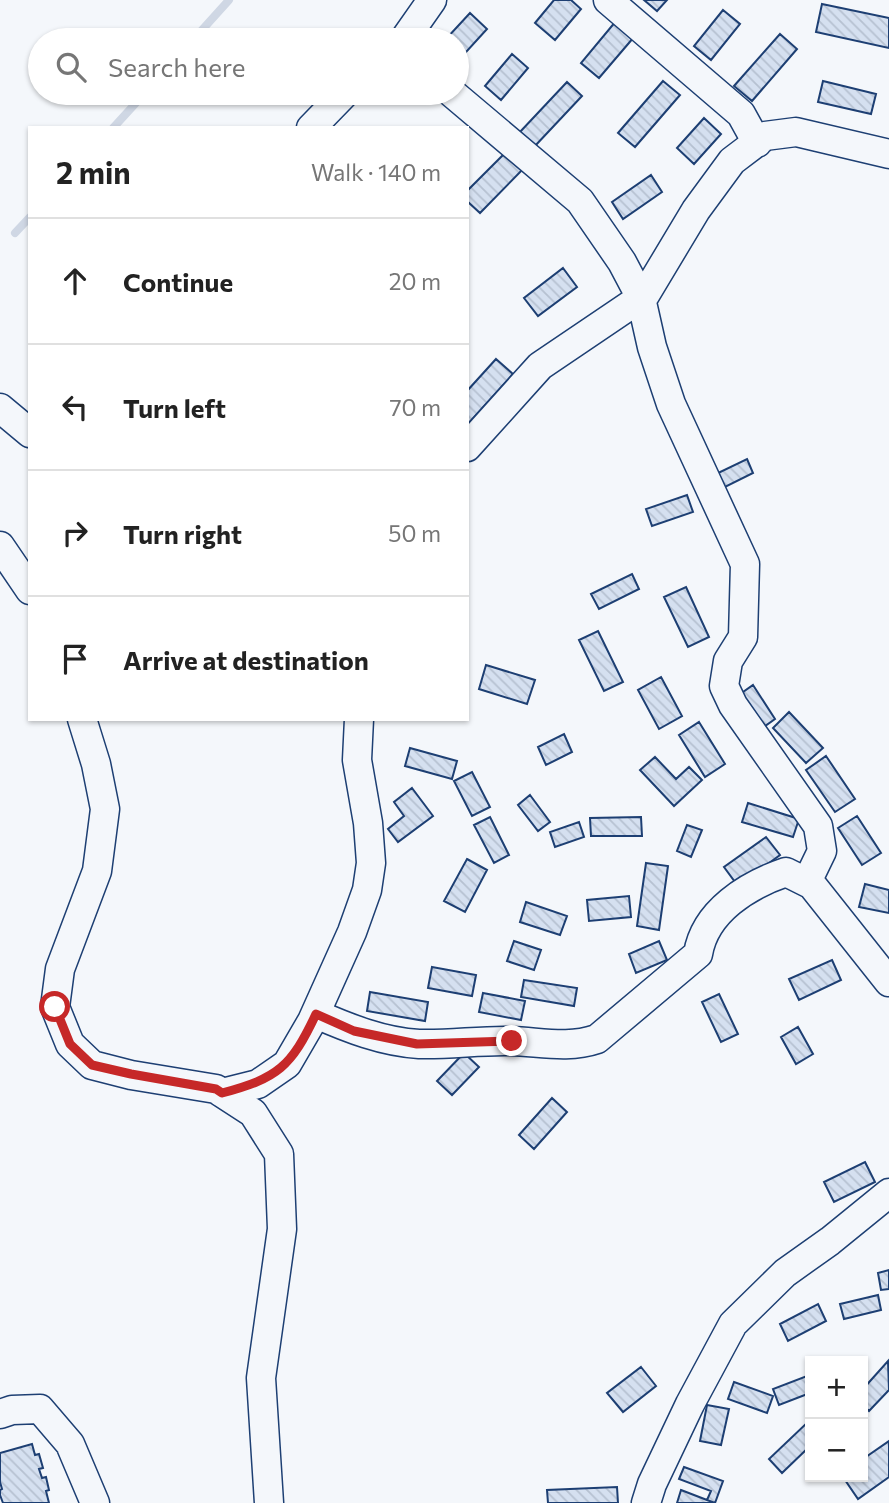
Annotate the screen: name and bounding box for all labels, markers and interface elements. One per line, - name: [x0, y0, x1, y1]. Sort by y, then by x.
- search box: [28, 28, 469, 105]
- icon: search: [52, 48, 90, 86]
- text: Search here: [108, 51, 246, 82]
- text: 2 min: [56, 153, 131, 190]
- text: Walk · 140 m: [311, 158, 441, 186]
- icon: ahead: [56, 262, 94, 300]
- text: Continue: [123, 266, 233, 297]
- text: 20 m: [389, 267, 441, 295]
- icon: left: [56, 388, 94, 426]
- text: Turn left: [123, 392, 226, 423]
- text: 70 m: [389, 393, 441, 421]
- icon: right: [56, 514, 94, 552]
- text: Turn right: [123, 518, 242, 549]
- text: 50 m: [388, 519, 441, 547]
- icon: arrive: [56, 640, 94, 678]
- text: Arrive at destination: [123, 644, 369, 675]
- route start: [39, 991, 70, 1022]
- route end: [496, 1025, 527, 1056]
- map controls: [805, 1356, 868, 1482]
- button: +: [805, 1356, 868, 1419]
- button: −: [805, 1419, 868, 1482]

